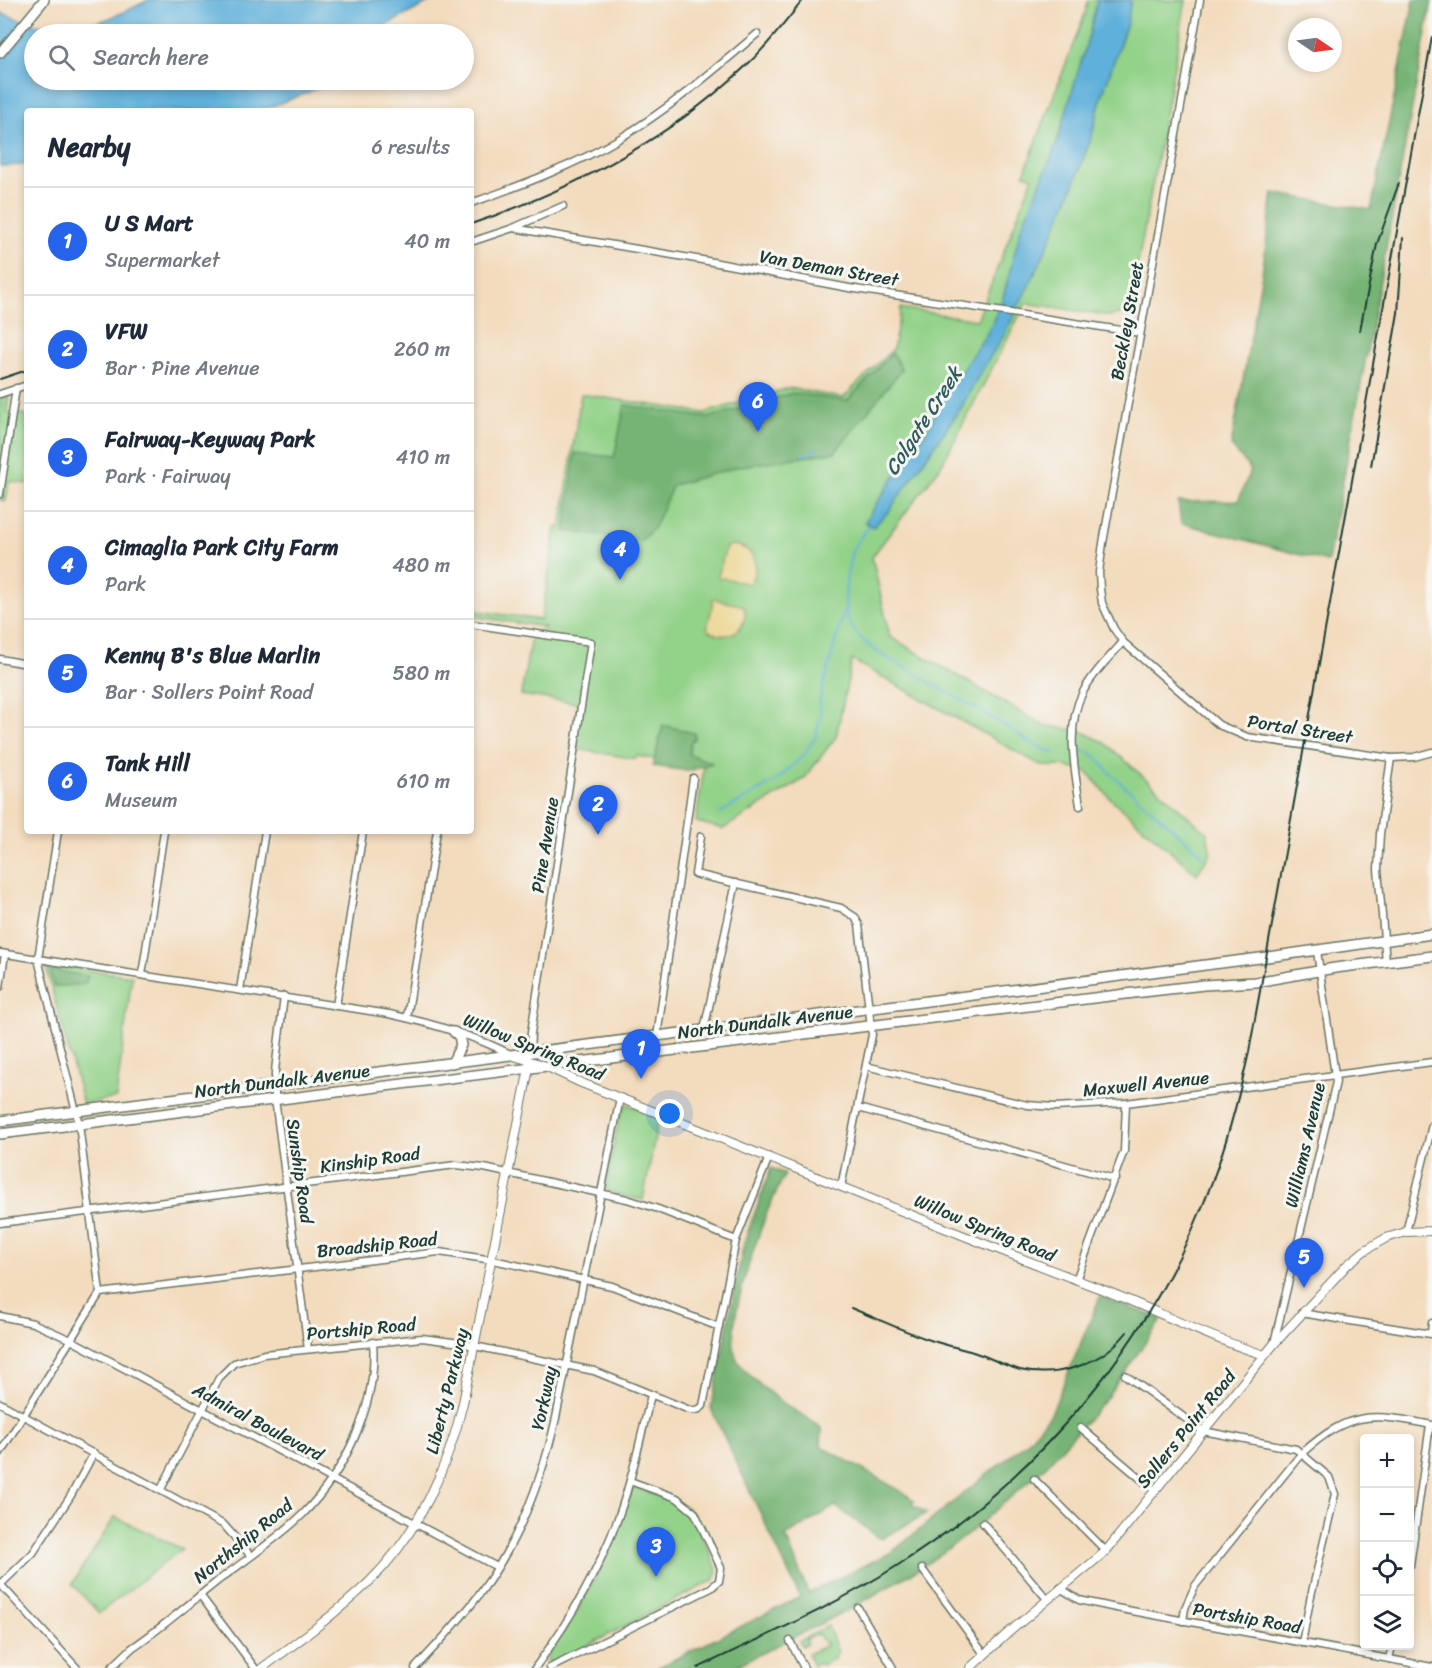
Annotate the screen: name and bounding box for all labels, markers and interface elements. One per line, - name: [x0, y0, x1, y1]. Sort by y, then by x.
- north arrow: [1288, 18, 1342, 72]
- search box: [24, 24, 474, 90]
- text: Search here: [93, 38, 209, 77]
- icon: search: [45, 41, 78, 74]
- text: Nearby: [48, 124, 130, 170]
- text: 6 results: [371, 130, 450, 165]
- text: U S Mart: [105, 204, 193, 243]
- text: 1: [63, 224, 72, 259]
- text: 40 m: [404, 224, 450, 259]
- street label: Van Deman Street: [757, 240, 902, 296]
- text: Supermarket: [105, 243, 220, 278]
- street label: Beckley Street: [1101, 259, 1153, 383]
- text: VFW: [105, 312, 148, 351]
- text: 2: [62, 332, 73, 367]
- text: 260 m: [394, 332, 450, 367]
- text: Bar · Pine Avenue: [105, 351, 259, 386]
- water label: Colgate Creek: [875, 358, 973, 482]
- pin: 6: [738, 382, 777, 432]
- text: Fairway-Keyway Park: [105, 420, 315, 459]
- text: 3: [62, 440, 73, 475]
- text: 410 m: [396, 440, 450, 475]
- text: Park · Fairway: [105, 459, 231, 494]
- text: Cimaglia Park City Farm: [105, 528, 339, 567]
- pin: 4: [600, 530, 640, 580]
- text: 4: [61, 548, 74, 583]
- text: 480 m: [392, 548, 450, 583]
- text: Park: [105, 567, 146, 602]
- text: Kenny B's Blue Marlin: [105, 636, 320, 675]
- text: 5: [61, 656, 74, 691]
- text: 580 m: [393, 656, 450, 691]
- text: Bar · Sollers Point Road: [105, 675, 313, 710]
- street label: Portal Street: [1245, 705, 1356, 753]
- text: Tank Hill: [105, 744, 190, 783]
- text: 6: [62, 764, 73, 799]
- text: 610 m: [397, 764, 450, 799]
- text: Museum: [105, 783, 178, 818]
- pin: 2: [578, 786, 618, 835]
- street label: Pine Avenue: [522, 795, 568, 895]
- street label: North Dundalk Avenue: [675, 995, 855, 1049]
- street label: Willow Spring Road: [458, 1004, 611, 1091]
- pin: 1: [622, 1030, 660, 1079]
- street label: North Dundalk Avenue: [192, 1054, 372, 1108]
- street label: Maxwell Avenue: [1081, 1061, 1211, 1107]
- street label: Williams Avenue: [1275, 1079, 1335, 1211]
- your location: [655, 1099, 684, 1128]
- street label: Sunship Road: [277, 1116, 323, 1227]
- street label: Kinship Road: [318, 1137, 424, 1183]
- street label: Willow Spring Road: [909, 1185, 1062, 1272]
- street label: Broadship Road: [315, 1223, 440, 1267]
- pin: 5: [1284, 1238, 1324, 1288]
- street label: Portship Road: [305, 1308, 419, 1350]
- street label: Liberty Parkway: [416, 1324, 478, 1457]
- street label: Sollers Point Road: [1128, 1361, 1245, 1496]
- street label: Yorkway: [522, 1362, 567, 1433]
- street label: Admiral Boulevard: [186, 1373, 331, 1471]
- map controls: [1360, 1434, 1414, 1650]
- button: +: [1360, 1434, 1414, 1488]
- button: −: [1360, 1488, 1414, 1542]
- street label: Northship Road: [186, 1489, 301, 1592]
- pin: 3: [636, 1528, 676, 1577]
- button: locate: [1360, 1542, 1414, 1596]
- street label: Portship Road: [1190, 1593, 1305, 1644]
- button: layers: [1360, 1596, 1414, 1650]

